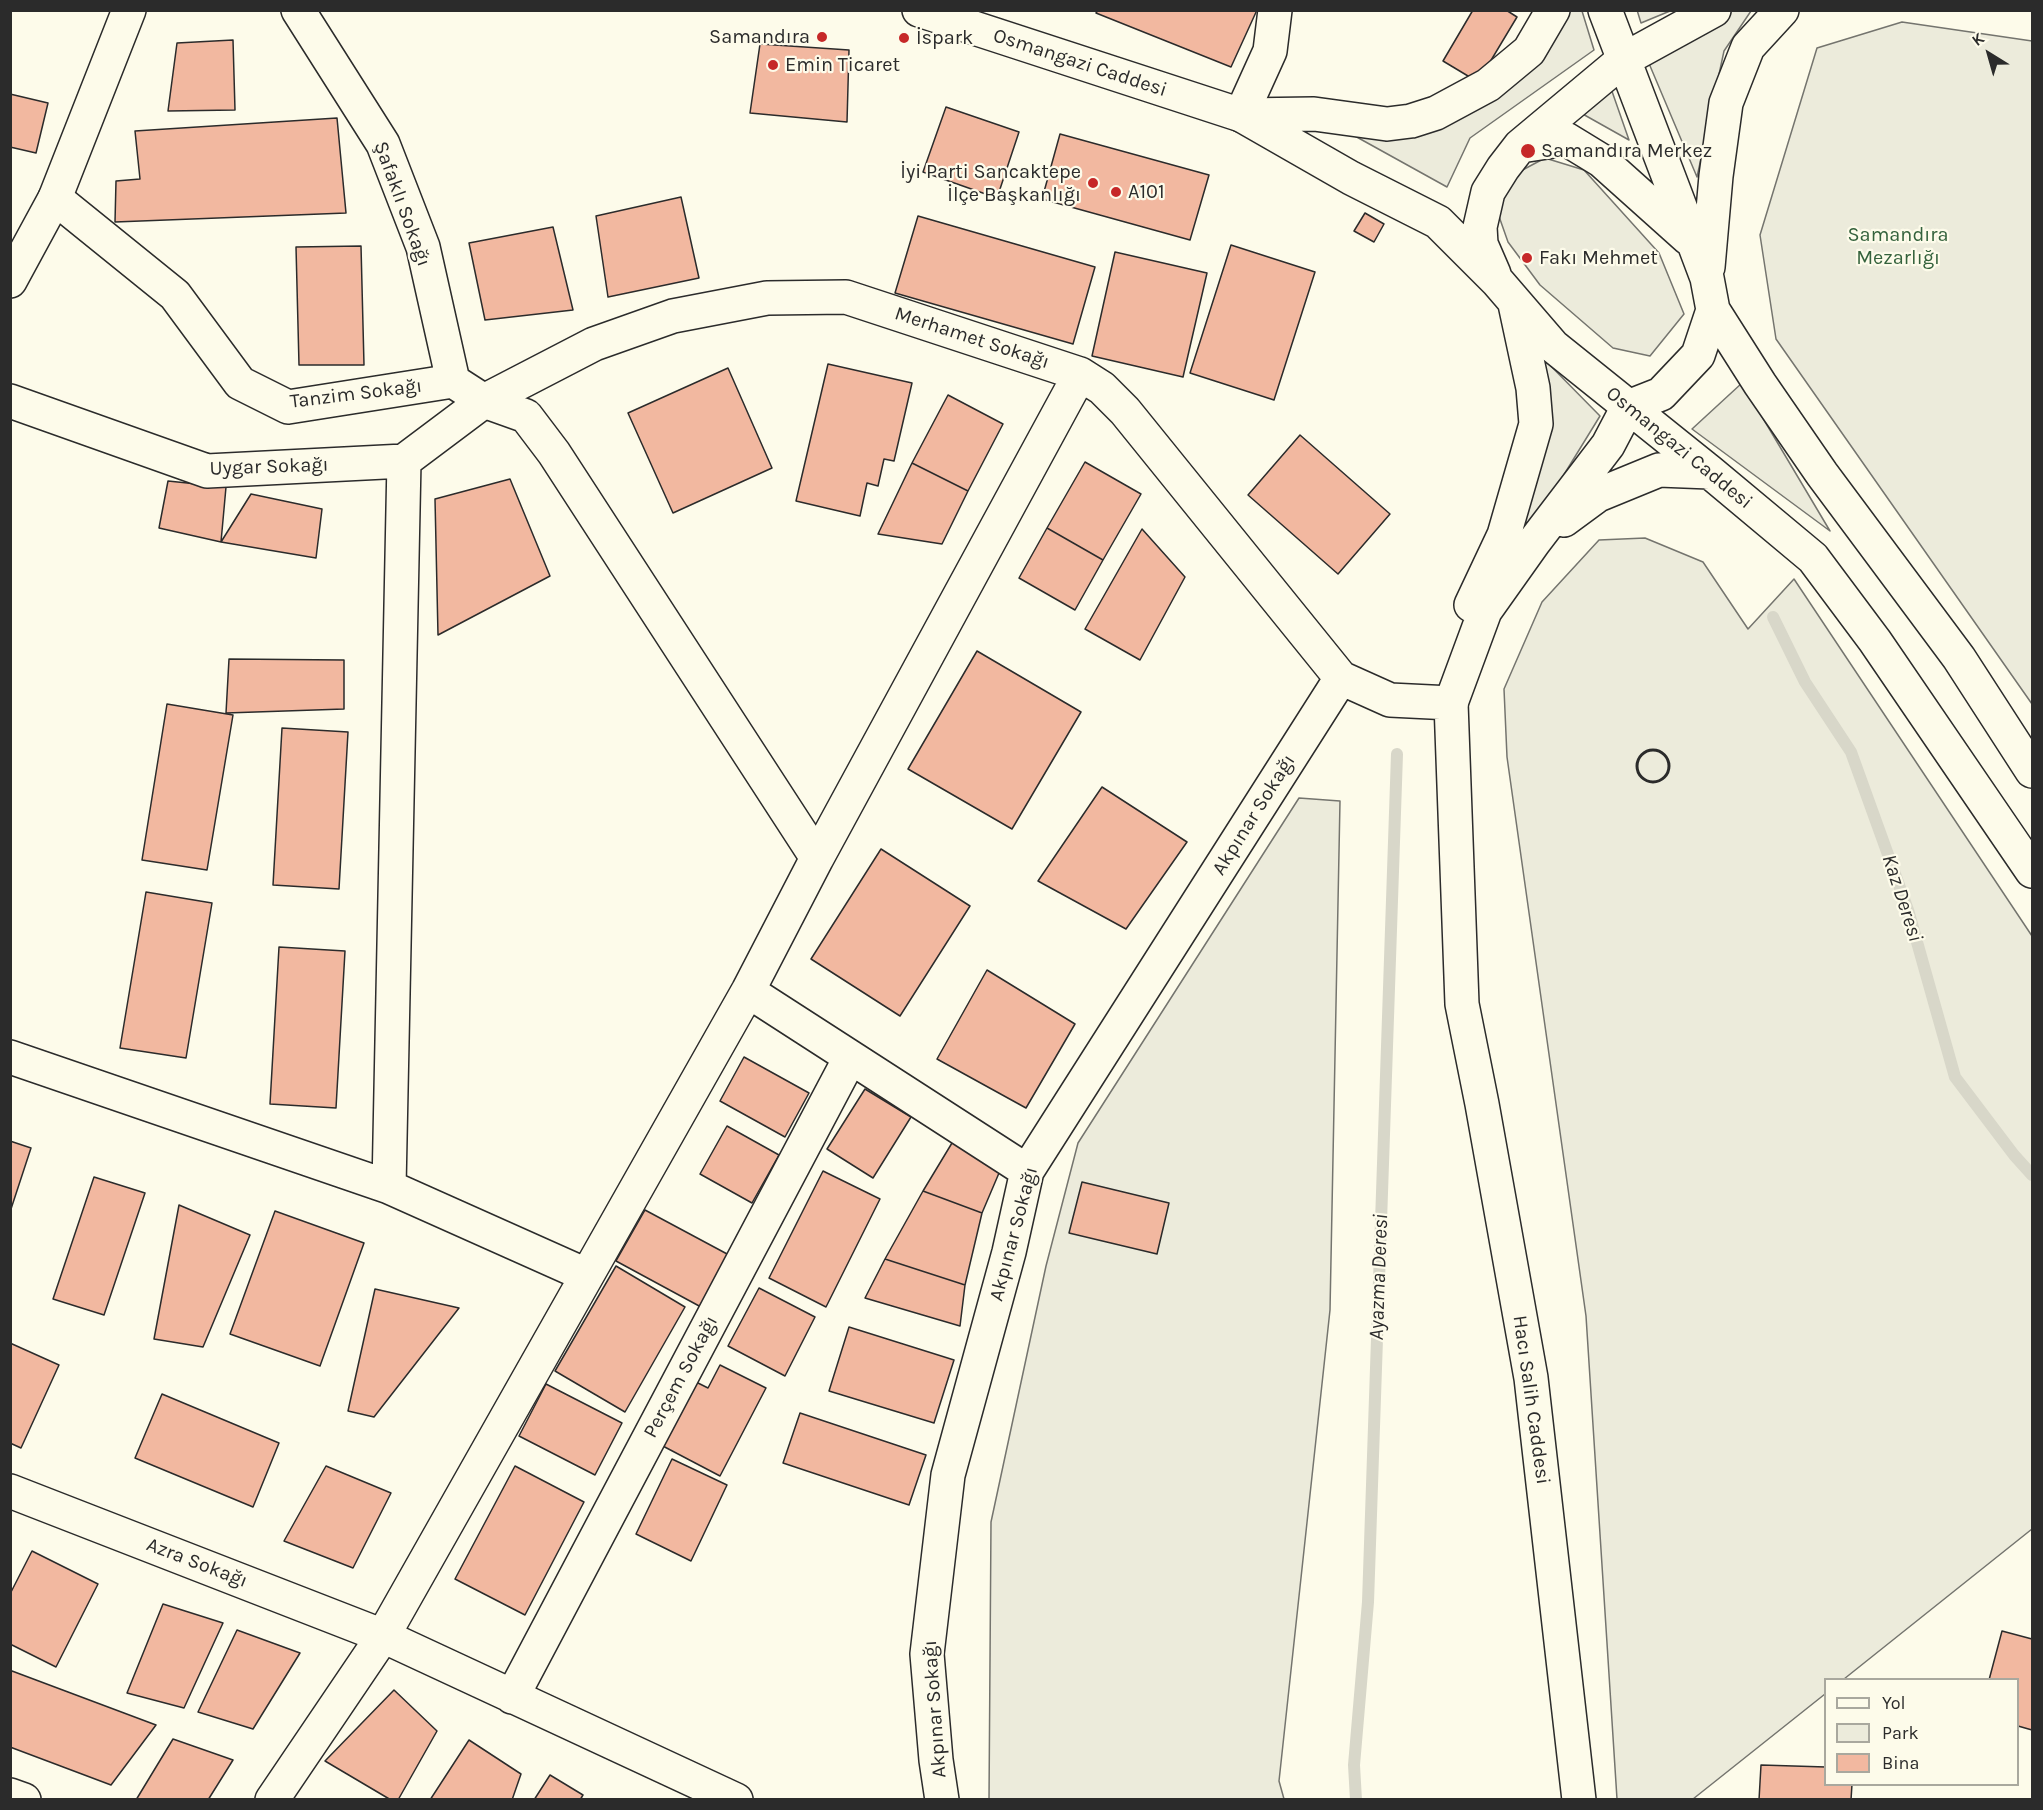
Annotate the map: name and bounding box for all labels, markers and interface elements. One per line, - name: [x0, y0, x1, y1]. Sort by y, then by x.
- street label: Osmangazi Caddesi: [990, 24, 1170, 102]
- north arrow: [1959, 24, 2019, 84]
- place label: Samandıra: [709, 25, 810, 49]
- place label: İspark: [916, 26, 973, 50]
- text: K: [1968, 28, 1988, 50]
- marker: Samandıra: [815, 30, 829, 44]
- marker: İspark: [897, 31, 911, 45]
- place label: Emin Ticaret: [785, 53, 900, 77]
- marker: Emin Ticaret: [766, 58, 780, 72]
- street label: Şafaklı Sokağı: [368, 138, 436, 270]
- place label: Samandıra Merkez: [1541, 139, 1712, 163]
- marker: Samandıra Merkez: [1519, 142, 1537, 160]
- place label: İyi Parti Sancaktepe İlçe Başkanlığı: [900, 160, 1081, 207]
- marker: İyi Parti Sancaktepe İlçe Başkanlığı: [1086, 176, 1100, 190]
- place label: A101: [1128, 180, 1165, 204]
- marker: A101: [1109, 185, 1123, 199]
- park label: Samandıra Mezarlığı: [1848, 223, 1948, 270]
- place label: Fakı Mehmet: [1539, 246, 1658, 270]
- marker: Fakı Mehmet: [1520, 251, 1534, 265]
- street label: Merhamet Sokağı: [892, 302, 1052, 374]
- street label: Tanzim Sokağı: [289, 374, 423, 414]
- street label: Osmangazi Caddesi: [1601, 382, 1757, 514]
- street label: Uygar Sokağı: [209, 453, 329, 481]
- street label: Akpınar Sokağı: [1207, 750, 1301, 880]
- water label: Kaz Deresi: [1876, 851, 1928, 945]
- street label: Akpınar Sokağı: [985, 1164, 1043, 1304]
- water label: Ayazma Deresi: [1364, 1213, 1394, 1341]
- street label: Perçem Sokağı: [639, 1312, 723, 1442]
- street label: Hacı Salih Caddesi: [1507, 1314, 1555, 1486]
- street label: Azra Sokağı: [143, 1533, 251, 1593]
- street label: Akpınar Sokağı: [918, 1639, 952, 1779]
- legend: [1824, 1678, 2019, 1786]
- text: Yol: [1882, 1692, 1906, 1714]
- text: Park: [1882, 1722, 1919, 1744]
- text: Bina: [1882, 1752, 1919, 1774]

